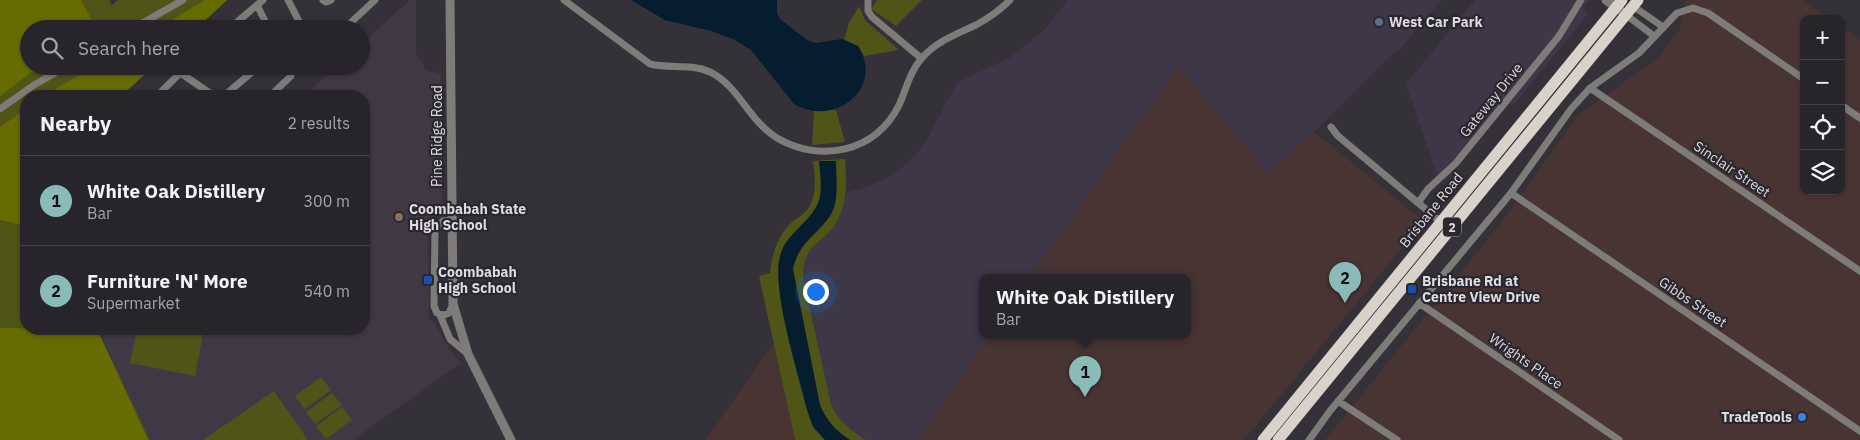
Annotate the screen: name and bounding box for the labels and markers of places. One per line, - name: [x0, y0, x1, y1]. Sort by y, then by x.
- place label: West Car Park: [1389, 13, 1483, 31]
- marker: West Car Park: [1373, 16, 1385, 28]
- place label: Coombabah State High School: [409, 200, 526, 234]
- marker: Coombabah State High School: [393, 211, 405, 223]
- pin: 2: [1329, 262, 1361, 303]
- place label: Coombabah High School: [438, 263, 517, 297]
- place label: Brisbane Rd at Centre View Drive: [1422, 272, 1540, 306]
- marker: Coombabah High School: [422, 274, 434, 286]
- marker: Brisbane Rd at Centre View Drive: [1406, 283, 1418, 295]
- pin: 1: [1069, 356, 1101, 397]
- place label: TradeTools: [1721, 408, 1792, 426]
- marker: TradeTools: [1796, 411, 1808, 423]

